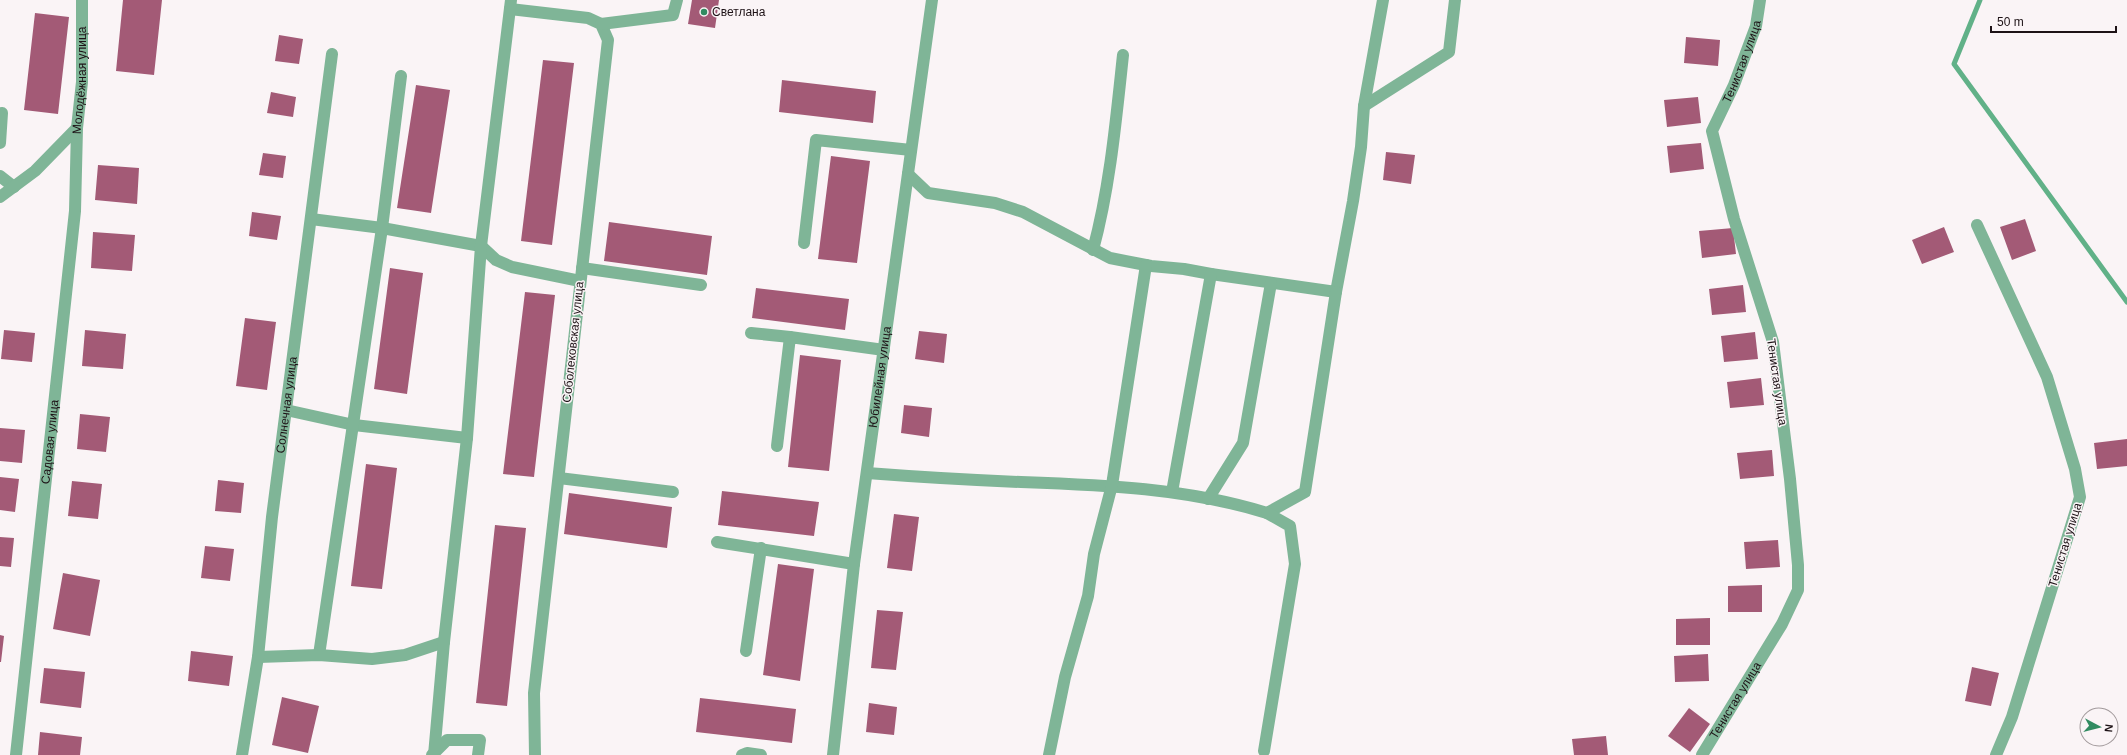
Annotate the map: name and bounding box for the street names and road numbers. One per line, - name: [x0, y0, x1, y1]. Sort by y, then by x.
- street label: Тенистая улица: [1719, 19, 1764, 105]
- street label: Молодёжная улица: [70, 26, 89, 134]
- street label: Соболековская улица: [560, 280, 586, 403]
- street label: Юбилейная улица: [866, 325, 894, 429]
- street label: Тенистая улица: [1764, 338, 1790, 427]
- street label: Солнечная улица: [273, 355, 300, 454]
- street label: Садовая улица: [38, 399, 62, 485]
- street label: Тенистая улица: [2046, 501, 2085, 589]
- street label: Тенистая улица: [1707, 659, 1764, 741]

